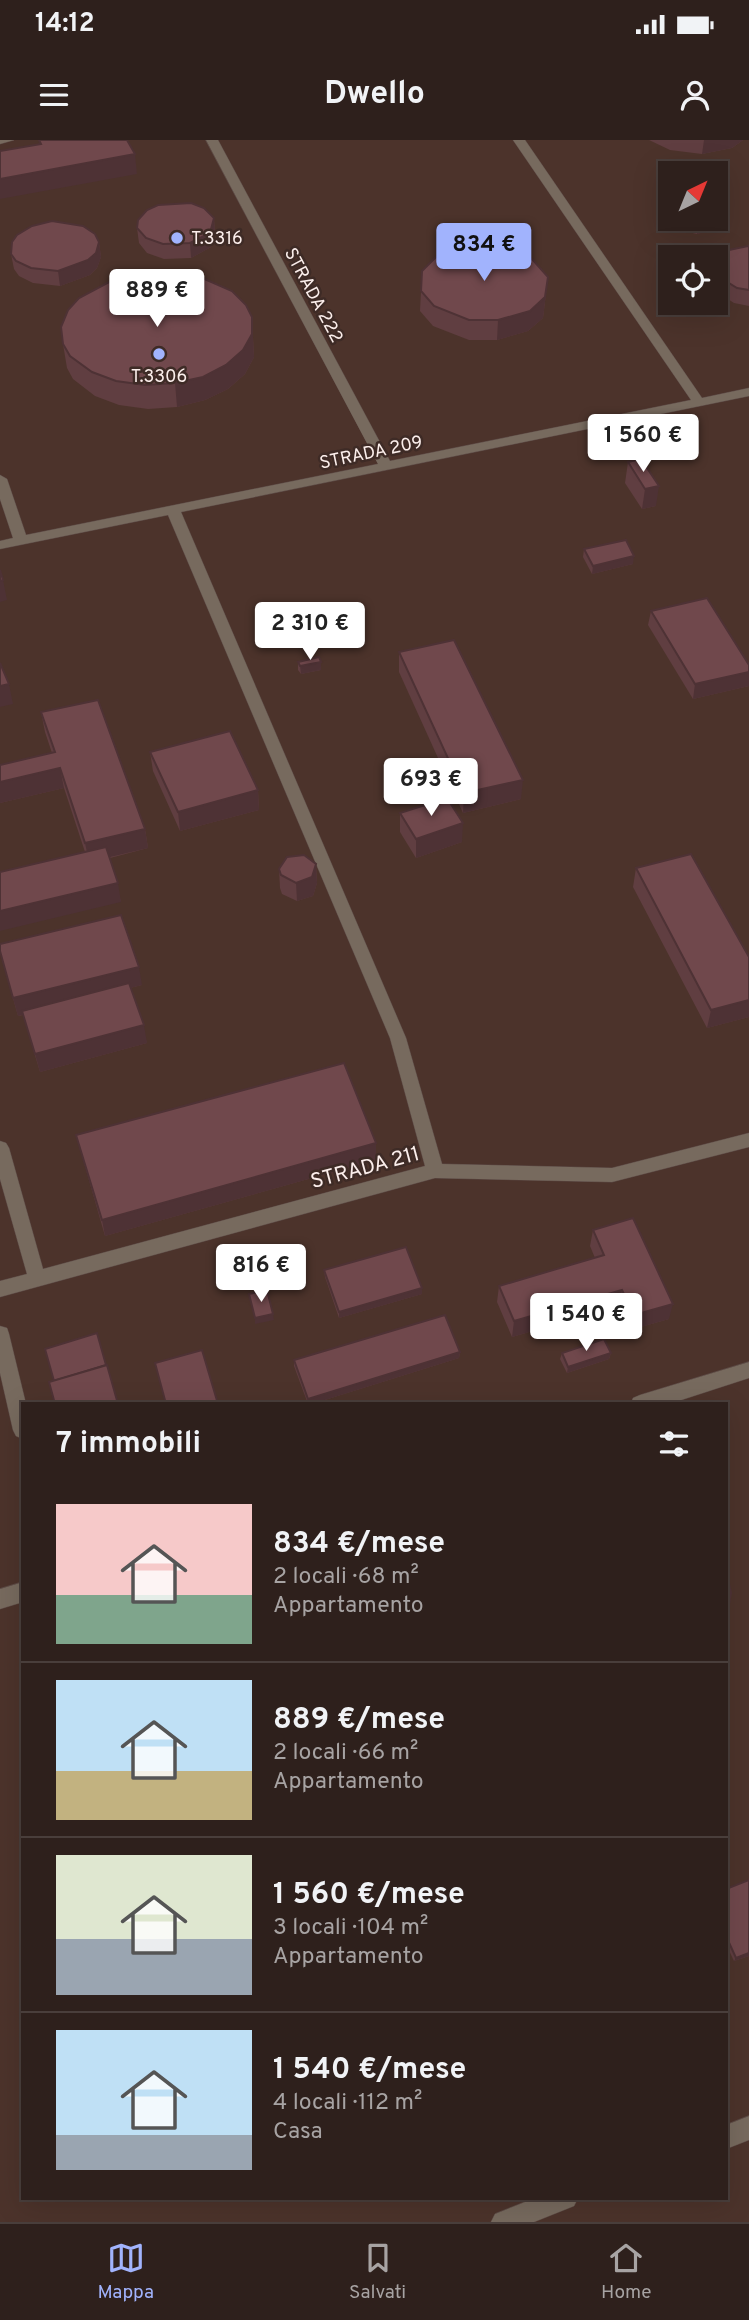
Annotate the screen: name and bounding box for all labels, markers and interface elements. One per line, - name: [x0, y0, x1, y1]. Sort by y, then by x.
- text: 14:12: [35, 8, 95, 41]
- text: Dwello: [324, 75, 425, 115]
- icon: menu: [35, 76, 73, 114]
- icon: person: [676, 76, 714, 114]
- north arrow: [658, 161, 728, 231]
- map controls: [658, 161, 728, 315]
- pin: 834 €: [435, 223, 533, 283]
- place label: T.3316: [191, 228, 243, 251]
- marker: T.3316: [169, 230, 185, 246]
- text: 834 €: [452, 231, 516, 260]
- street label: STRADA 222: [278, 244, 347, 347]
- button: locate: [658, 245, 728, 315]
- pin: 889 €: [108, 270, 206, 329]
- text: 889 €: [125, 277, 189, 306]
- marker: T.3306: [151, 346, 167, 362]
- place label: T.3306: [131, 366, 187, 389]
- pin: 1 560 €: [578, 414, 708, 474]
- text: 1 560 €: [604, 422, 682, 451]
- street label: STRADA 209: [318, 431, 425, 476]
- pin: 2 310 €: [245, 602, 375, 662]
- text: 2 310 €: [271, 610, 349, 639]
- pin: 693 €: [382, 758, 480, 818]
- text: 693 €: [400, 766, 462, 795]
- street label: STRADA 211: [308, 1141, 423, 1196]
- pin: 816 €: [212, 1244, 310, 1304]
- text: 816 €: [232, 1252, 290, 1281]
- pin: 1 540 €: [521, 1294, 651, 1353]
- text: 1 540 €: [546, 1301, 626, 1330]
- icon: filters: [655, 1425, 693, 1463]
- text: 7 immobili: [56, 1426, 201, 1463]
- text: 834 €/mese: [273, 1526, 445, 1563]
- icon: home: [112, 1532, 196, 1616]
- text: 2 locali · 68 m²: [273, 1563, 419, 1592]
- text: Appartamento: [273, 1592, 424, 1621]
- text: 889 €/mese: [273, 1702, 445, 1739]
- icon: home: [112, 1708, 196, 1792]
- text: 2 locali · 66 m²: [273, 1739, 418, 1768]
- text: Appartamento: [273, 1768, 424, 1797]
- text: 1 560 €/mese: [273, 1877, 465, 1914]
- icon: home: [112, 1883, 196, 1967]
- text: 3 locali · 104 m²: [273, 1914, 428, 1943]
- text: Appartamento: [273, 1943, 424, 1972]
- text: 1 540 €/mese: [273, 2052, 466, 2089]
- icon: home: [112, 2058, 196, 2142]
- text: 4 locali · 112 m²: [273, 2089, 422, 2118]
- text: Casa: [273, 2118, 323, 2147]
- tab: Mappa: [97, 2239, 154, 2305]
- tab: Salvati: [349, 2239, 406, 2305]
- tab: Home: [601, 2239, 652, 2305]

